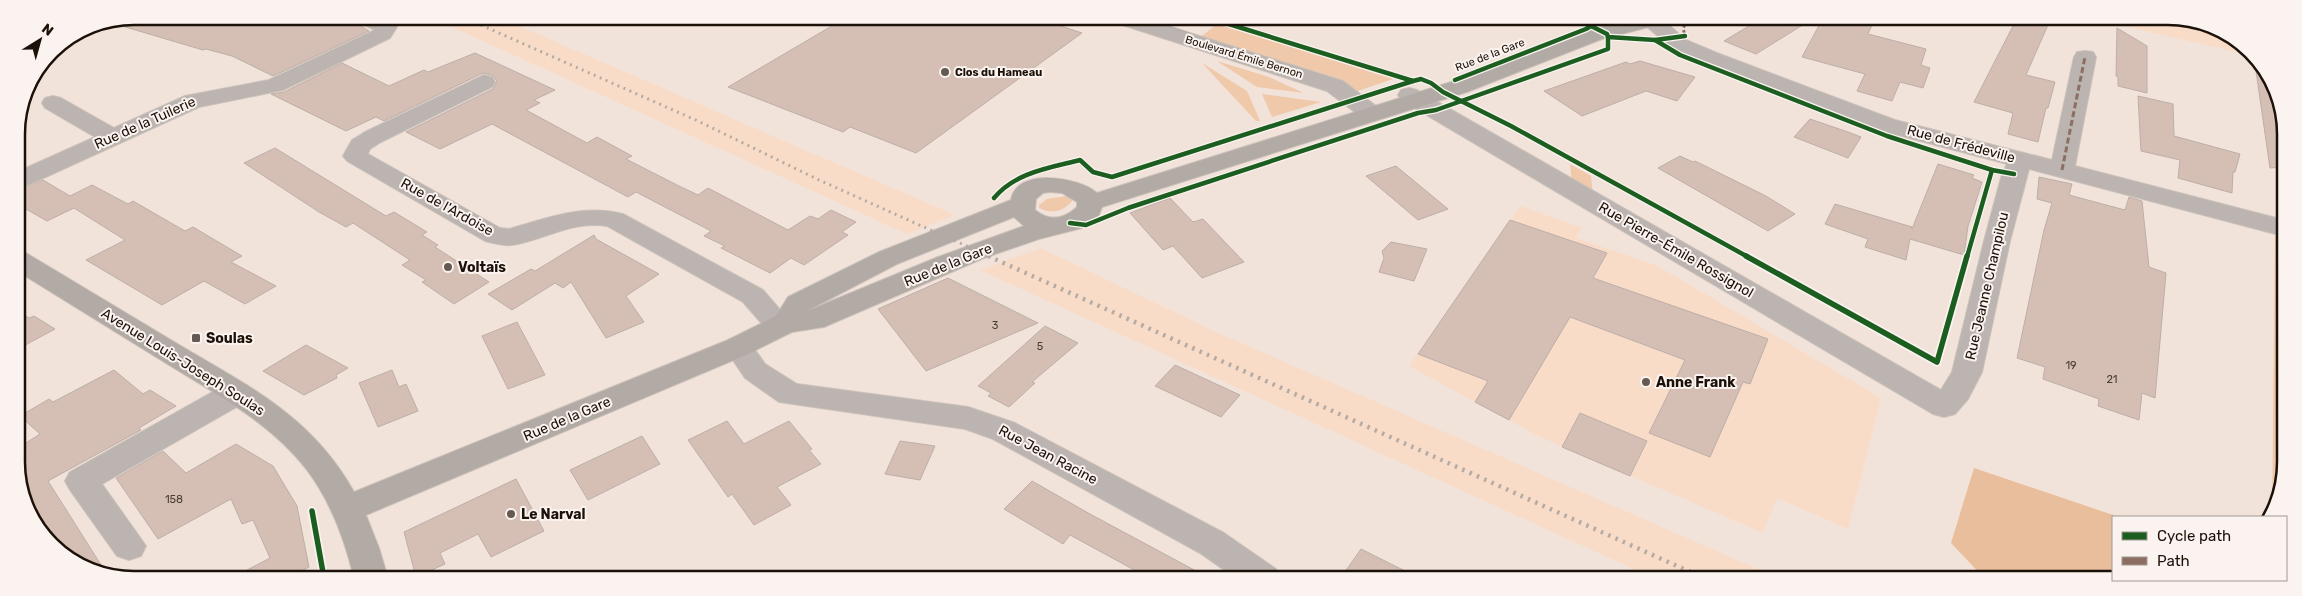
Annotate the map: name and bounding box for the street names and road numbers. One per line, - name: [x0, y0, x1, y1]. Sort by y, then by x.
- street label: Boulevard Émile Bernon: [1184, 33, 1304, 81]
- street label: Rue de la Gare: [1453, 36, 1527, 74]
- street label: Rue de la Tuilerie: [92, 93, 199, 153]
- street label: Rue de Frédeville: [1905, 121, 2017, 167]
- street label: Rue de l'Ardoise: [398, 175, 496, 240]
- street label: Rue Pierre-Émile Rossignol: [1595, 198, 1757, 301]
- street label: Rue Jeanne Champilou: [1962, 210, 2012, 362]
- street label: Rue de la Gare: [902, 240, 995, 290]
- street label: Avenue Louis-Joseph Soulas: [98, 305, 268, 419]
- street label: Rue de la Gare: [521, 393, 613, 445]
- street label: Rue Jean Racine: [996, 422, 1100, 488]

